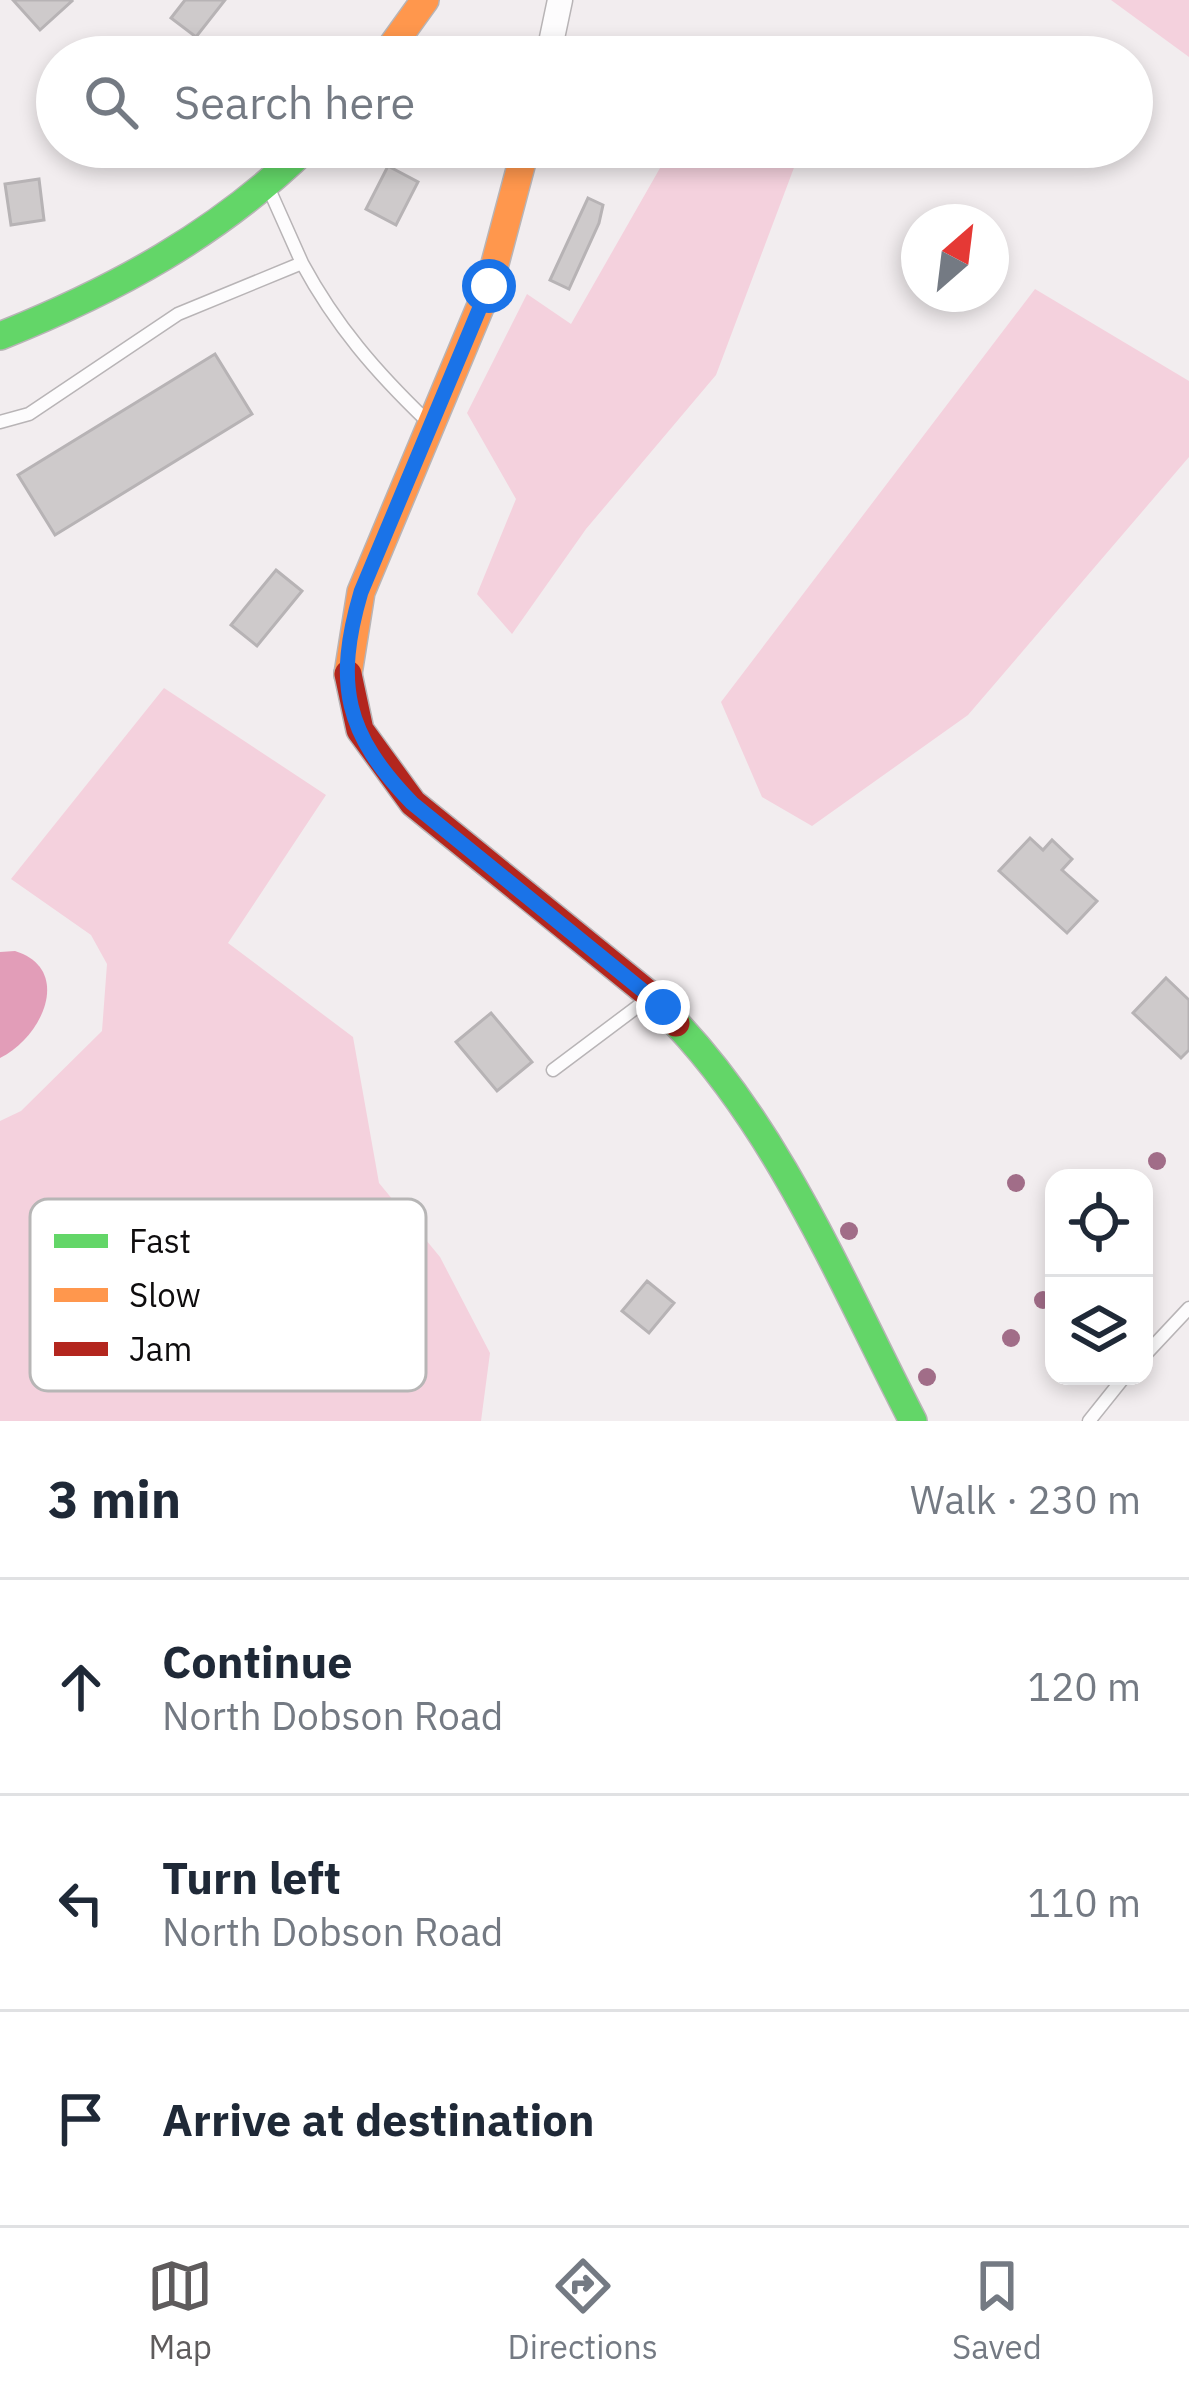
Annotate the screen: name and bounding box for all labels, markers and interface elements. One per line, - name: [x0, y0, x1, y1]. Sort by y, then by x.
- search box: [36, 36, 1153, 168]
- icon: search: [78, 69, 144, 135]
- text: Search here: [174, 73, 415, 131]
- north arrow: [901, 204, 1009, 312]
- route start: [462, 259, 516, 313]
- route end: [636, 980, 690, 1034]
- map controls: [1045, 1169, 1153, 1385]
- button: locate: [1045, 1169, 1153, 1277]
- legend: [30, 1199, 426, 1391]
- text: Fast: [129, 1219, 191, 1262]
- text: Slow: [129, 1273, 201, 1316]
- button: layers: [1045, 1277, 1153, 1385]
- text: Jam: [129, 1327, 192, 1370]
- text: 3 min: [48, 1466, 181, 1532]
- text: Walk · 230 m: [910, 1474, 1141, 1525]
- text: Continue: [162, 1632, 353, 1690]
- icon: ahead: [48, 1654, 114, 1720]
- text: 120 m: [1028, 1661, 1141, 1712]
- text: North Dobson Road: [162, 1690, 503, 1741]
- text: Turn left: [162, 1848, 341, 1906]
- icon: left: [48, 1870, 114, 1936]
- text: 110 m: [1028, 1877, 1141, 1928]
- text: North Dobson Road: [162, 1906, 503, 1957]
- icon: arrive: [48, 2086, 114, 2152]
- text: Arrive at destination: [162, 2090, 595, 2148]
- tab: Map: [147, 2253, 213, 2368]
- tab: Directions: [508, 2253, 658, 2368]
- tab: Saved: [952, 2253, 1042, 2368]

